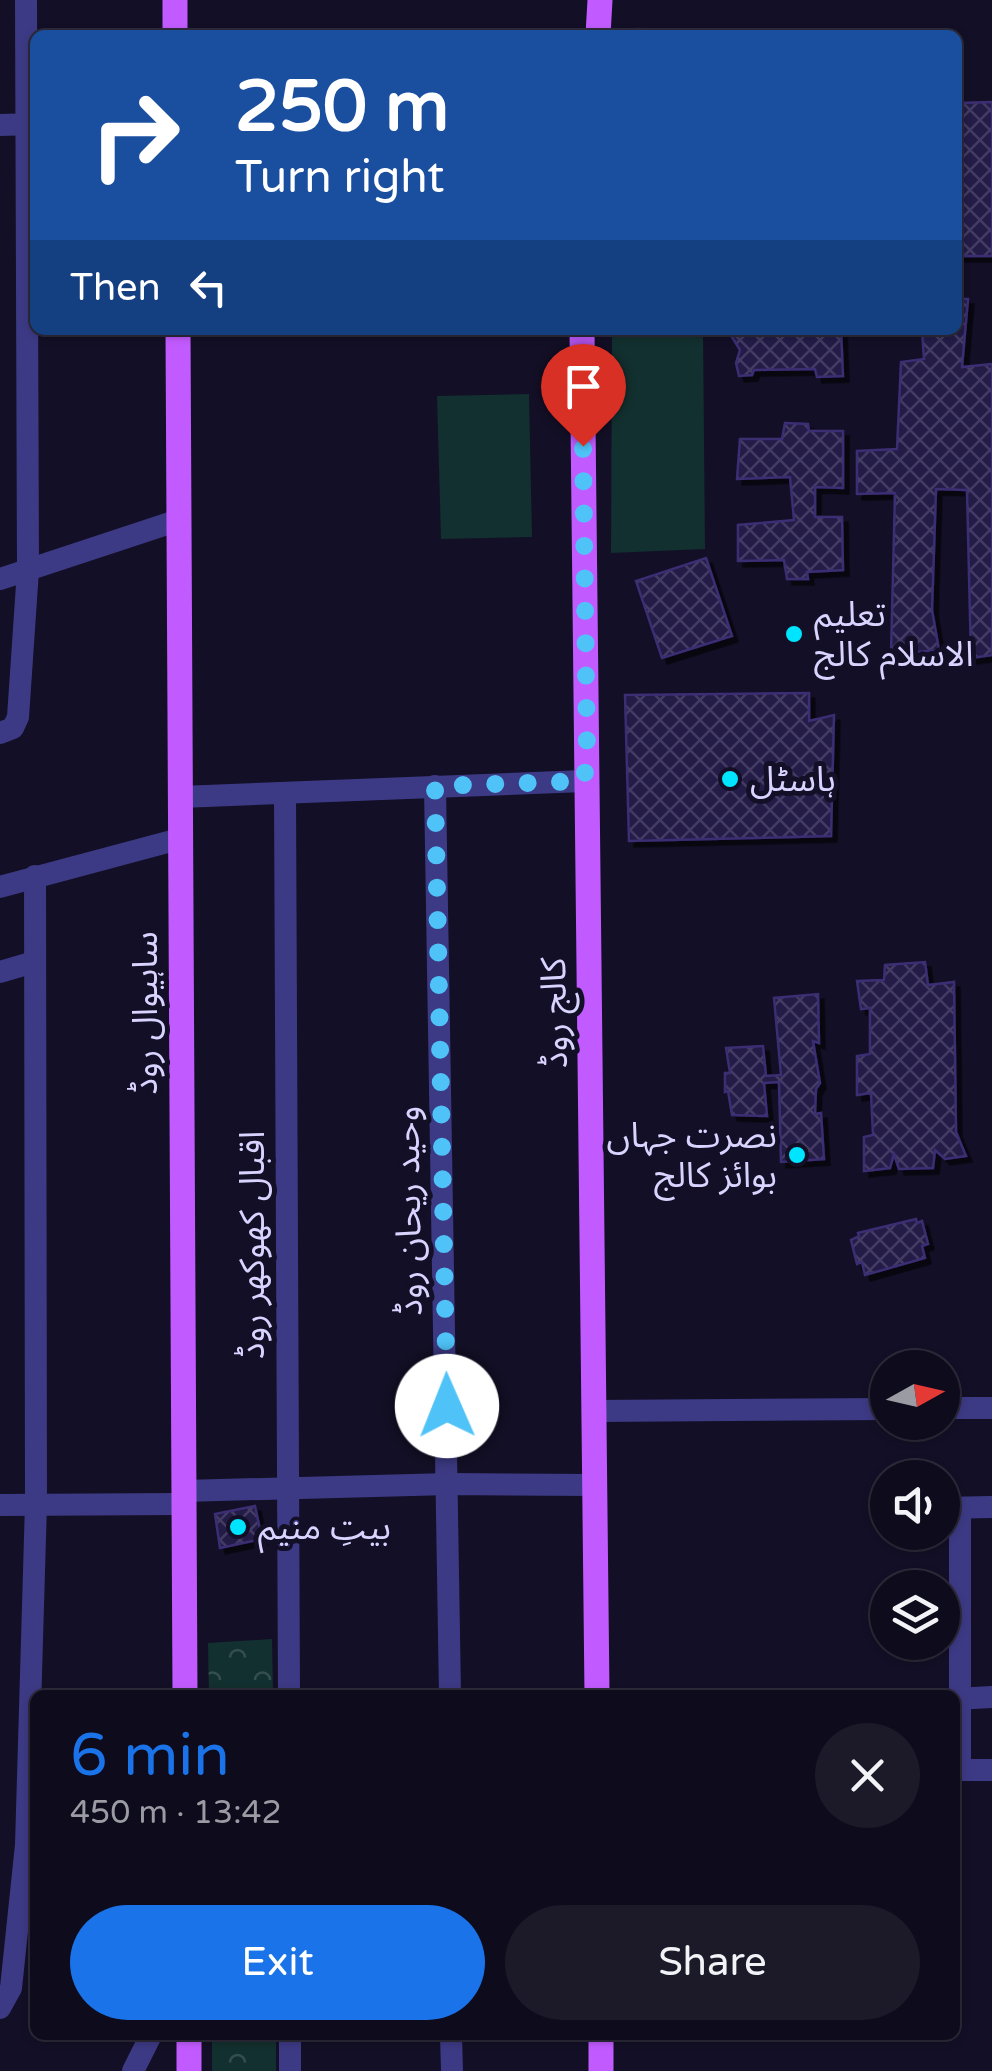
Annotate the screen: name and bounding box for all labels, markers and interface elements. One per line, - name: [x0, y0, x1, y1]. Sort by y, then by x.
- text: 250 m: [235, 66, 449, 150]
- icon: right: [70, 70, 200, 200]
- text: Turn right: [235, 151, 444, 205]
- icon: left: [181, 260, 236, 315]
- text: Then: [70, 265, 161, 311]
- pin: [541, 344, 626, 447]
- icon: arrive: [556, 359, 611, 414]
- place label: تعلیم الاسلام کالج: [814, 594, 974, 680]
- marker: تعلیم الاسلام کالج: [783, 623, 805, 645]
- place label: ہاسٹل: [750, 759, 836, 801]
- marker: ہاسٹل: [719, 768, 741, 790]
- street label: ساہیوال روڈ: [125, 931, 167, 1095]
- street label: کالج روڈ: [533, 957, 581, 1069]
- street label: وحید ریحان روڈ: [386, 1106, 432, 1316]
- place label: نصرت جہاں بوائز کالج: [607, 1115, 777, 1201]
- street label: اقبال کھوکھر روڈ: [232, 1131, 274, 1359]
- marker: نصرت جہاں بوائز کالج: [786, 1144, 808, 1166]
- north arrow: [870, 1350, 960, 1440]
- map controls: [870, 1350, 960, 1660]
- position arrow: [395, 1354, 499, 1458]
- button: sound: [870, 1460, 960, 1550]
- place label: بیتِ منیم: [258, 1507, 391, 1554]
- marker: بیتِ منیم: [227, 1516, 249, 1538]
- button: layers: [870, 1570, 960, 1660]
- text: 6 min: [70, 1720, 230, 1792]
- button: close: [815, 1723, 920, 1828]
- text: 450 m · 13:42: [70, 1794, 282, 1832]
- button: Exit: [70, 1905, 485, 2020]
- button: Share: [505, 1905, 920, 2020]

